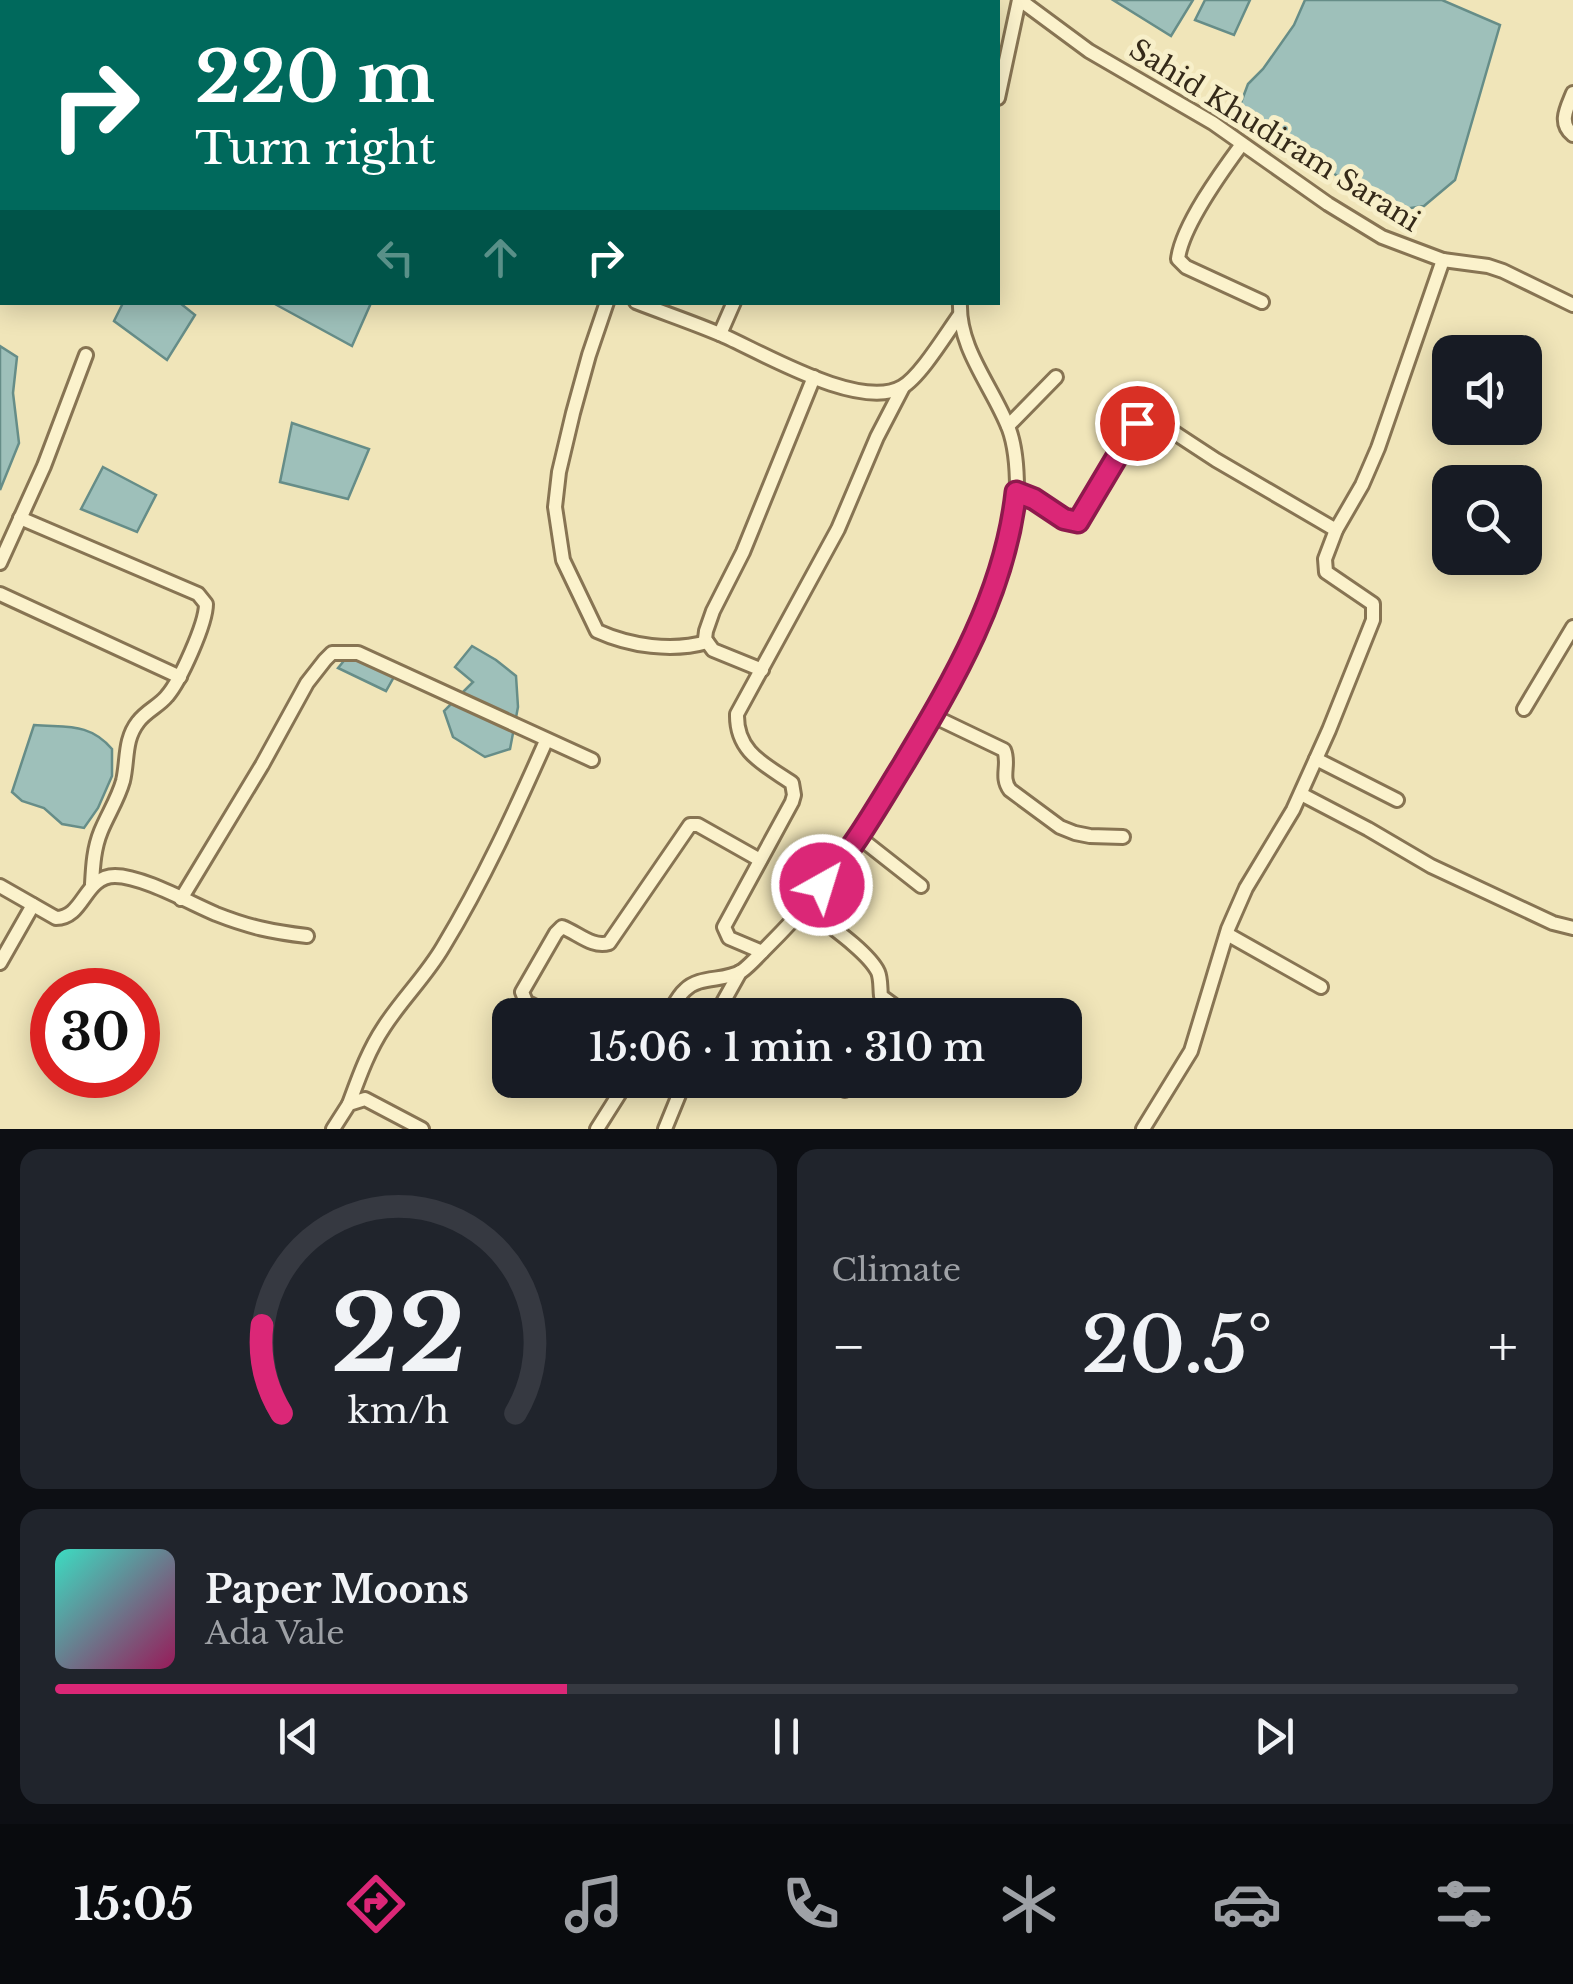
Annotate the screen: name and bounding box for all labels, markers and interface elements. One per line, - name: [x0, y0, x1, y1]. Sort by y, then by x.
- street label: Sahid Khudiram Sarani: [1123, 32, 1426, 239]
- text: 220 m: [195, 34, 435, 121]
- icon: right: [30, 40, 160, 170]
- text: Turn right: [195, 120, 436, 176]
- icon: left: [368, 230, 423, 285]
- icon: ahead: [473, 230, 528, 285]
- icon: right: [578, 230, 633, 285]
- map controls: [1432, 335, 1542, 575]
- button: sound: [1432, 335, 1542, 445]
- pin: [1095, 381, 1180, 466]
- icon: arrive: [1110, 396, 1165, 451]
- button: search: [1432, 465, 1542, 575]
- position arrow: [770, 833, 874, 937]
- speed limit sign: 30: [30, 968, 160, 1098]
- text: 15:06 · 1 min · 310 m: [589, 1024, 985, 1071]
- text: Climate: [832, 1250, 961, 1290]
- text: 22: [331, 1270, 466, 1399]
- text: 20.5°: [1082, 1299, 1273, 1392]
- text: −: [832, 1313, 866, 1381]
- text: +: [1488, 1313, 1518, 1381]
- text: km/h: [348, 1388, 449, 1433]
- text: Paper Moons: [205, 1566, 469, 1613]
- text: Ada Vale: [205, 1613, 345, 1653]
- icon: previous: [271, 1709, 326, 1764]
- icon: pause: [759, 1709, 814, 1764]
- icon: next: [1247, 1709, 1302, 1764]
- icon: directions: [341, 1869, 411, 1939]
- icon: music: [559, 1869, 629, 1939]
- icon: phone: [776, 1869, 846, 1939]
- icon: climate: [994, 1869, 1064, 1939]
- icon: car: [1212, 1869, 1282, 1939]
- icon: filters: [1429, 1869, 1499, 1939]
- text: 15:05: [74, 1876, 194, 1932]

